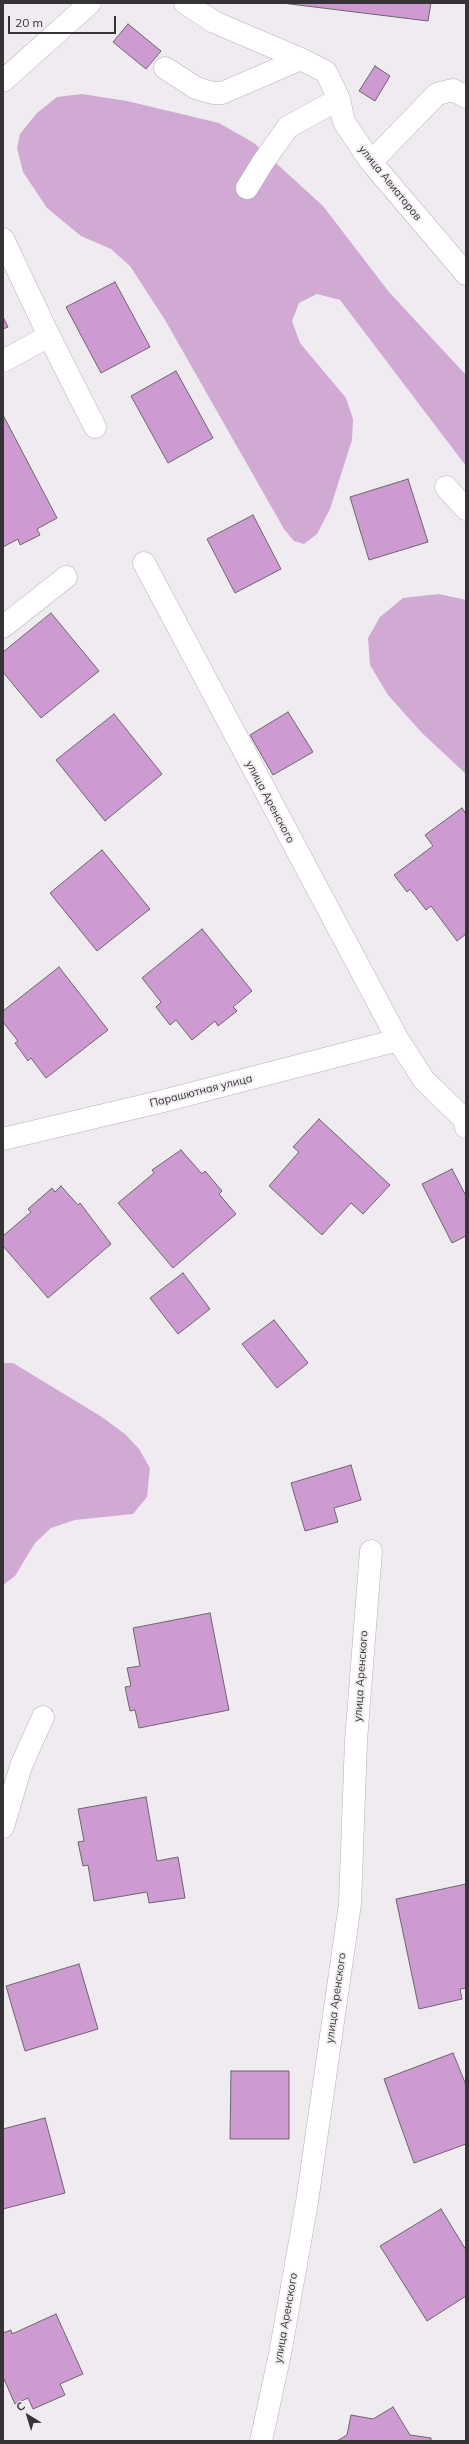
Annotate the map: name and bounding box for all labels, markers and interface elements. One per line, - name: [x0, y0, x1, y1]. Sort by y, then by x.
- scale bar: [10, 8, 118, 34]
- text: 20 m: [15, 15, 43, 30]
- street label: улица Авиаторов: [356, 143, 424, 223]
- street label: улица Аренского: [243, 758, 297, 846]
- street label: Парашютная улица: [148, 1072, 254, 1110]
- street label: улица Аренского: [351, 1630, 371, 1722]
- street label: улица Аренского: [323, 1952, 349, 2044]
- street label: улица Аренского: [272, 2272, 300, 2364]
- north arrow: [8, 2396, 48, 2436]
- text: С: [13, 2399, 28, 2414]

